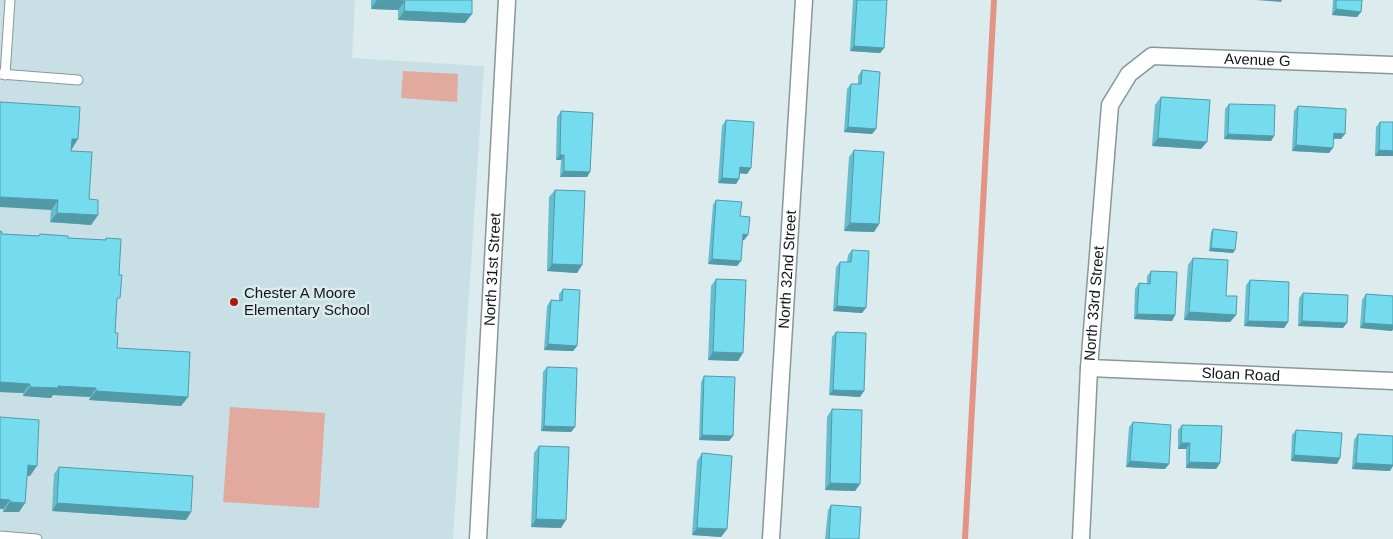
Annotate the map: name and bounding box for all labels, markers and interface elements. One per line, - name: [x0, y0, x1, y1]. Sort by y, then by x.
- street label: Avenue G: [1224, 50, 1291, 69]
- street label: North 32nd Street: [775, 209, 799, 329]
- street label: North 31st Street: [480, 211, 504, 326]
- street label: North 33rd Street: [1081, 244, 1107, 361]
- place label: Chester A Moore Elementary School: [244, 284, 370, 318]
- marker: Chester A Moore Elementary School: [228, 296, 240, 308]
- street label: Sloan Road: [1201, 364, 1280, 384]

